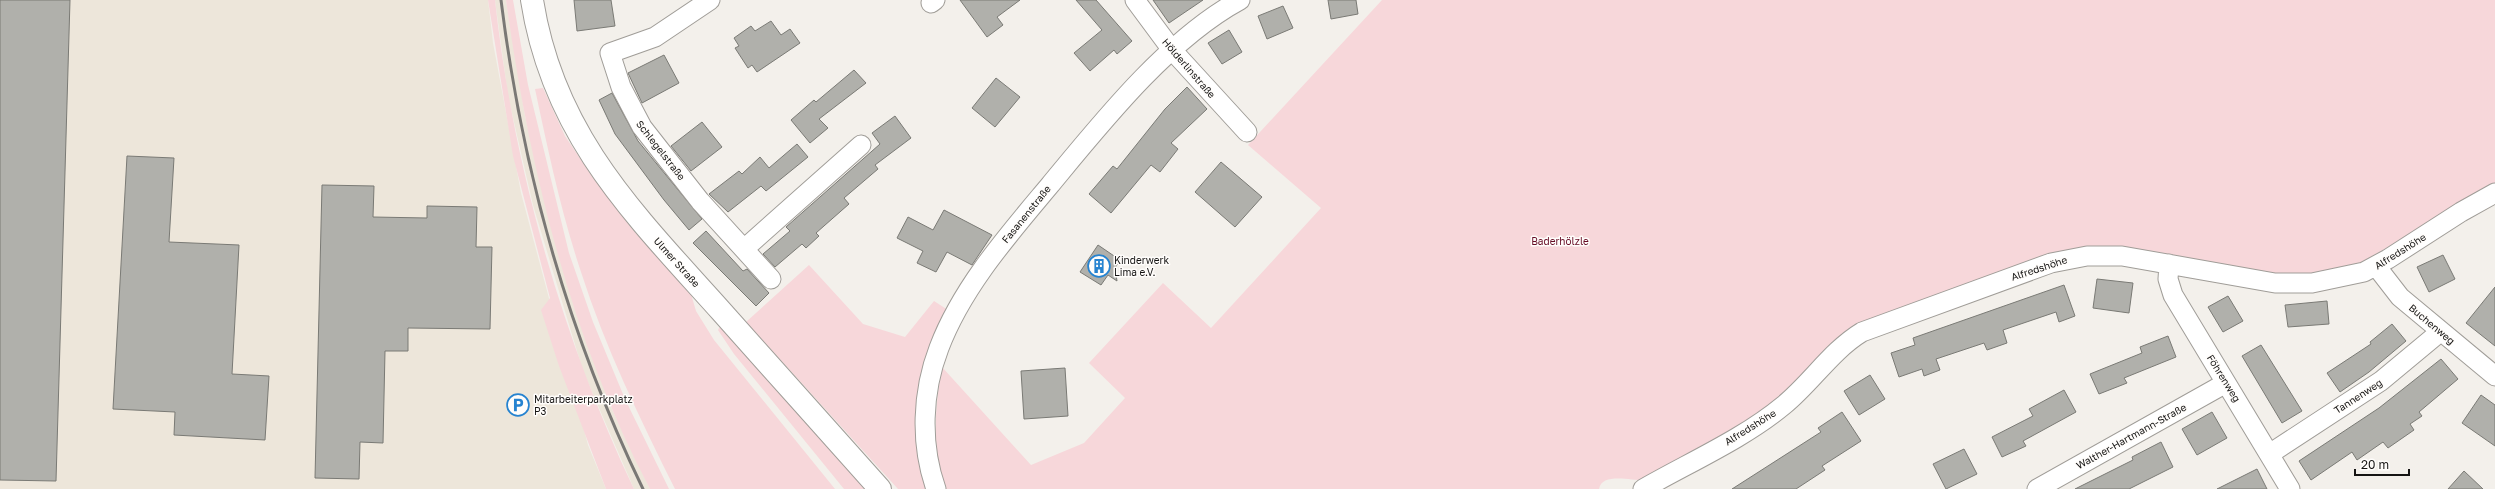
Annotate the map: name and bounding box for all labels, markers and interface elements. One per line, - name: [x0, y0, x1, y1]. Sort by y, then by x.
- street label: Hölderlinstraße: [1160, 36, 1218, 100]
- street label: Schlegelstraße: [634, 118, 688, 182]
- street label: Fasanenstraße: [999, 183, 1053, 245]
- street label: Alfredshöhe: [2372, 230, 2428, 272]
- street label: Ulmer Straße: [652, 235, 703, 289]
- park label: Baderhölzle: [1531, 235, 1589, 247]
- building icon: Kinderwerk Lima e.V.: [1086, 253, 1112, 279]
- street label: Alfredshöhe: [2009, 253, 2069, 283]
- place label: Kinderwerk Lima e.V.: [1114, 254, 1169, 278]
- street label: Buchenweg: [2407, 301, 2457, 347]
- street label: Föhrenweg: [2205, 352, 2243, 404]
- street label: Tannenweg: [2332, 376, 2384, 416]
- parking icon: Mitarbeiterparkplatz P3: [505, 392, 531, 418]
- place label: Mitarbeiterparkplatz P3: [534, 393, 633, 417]
- street label: Walther-Hartmann-Straße: [2074, 401, 2188, 471]
- street label: Alfredshöhe: [1722, 406, 1778, 448]
- scale bar: [2355, 451, 2409, 477]
- text: 20 m: [2361, 457, 2389, 472]

